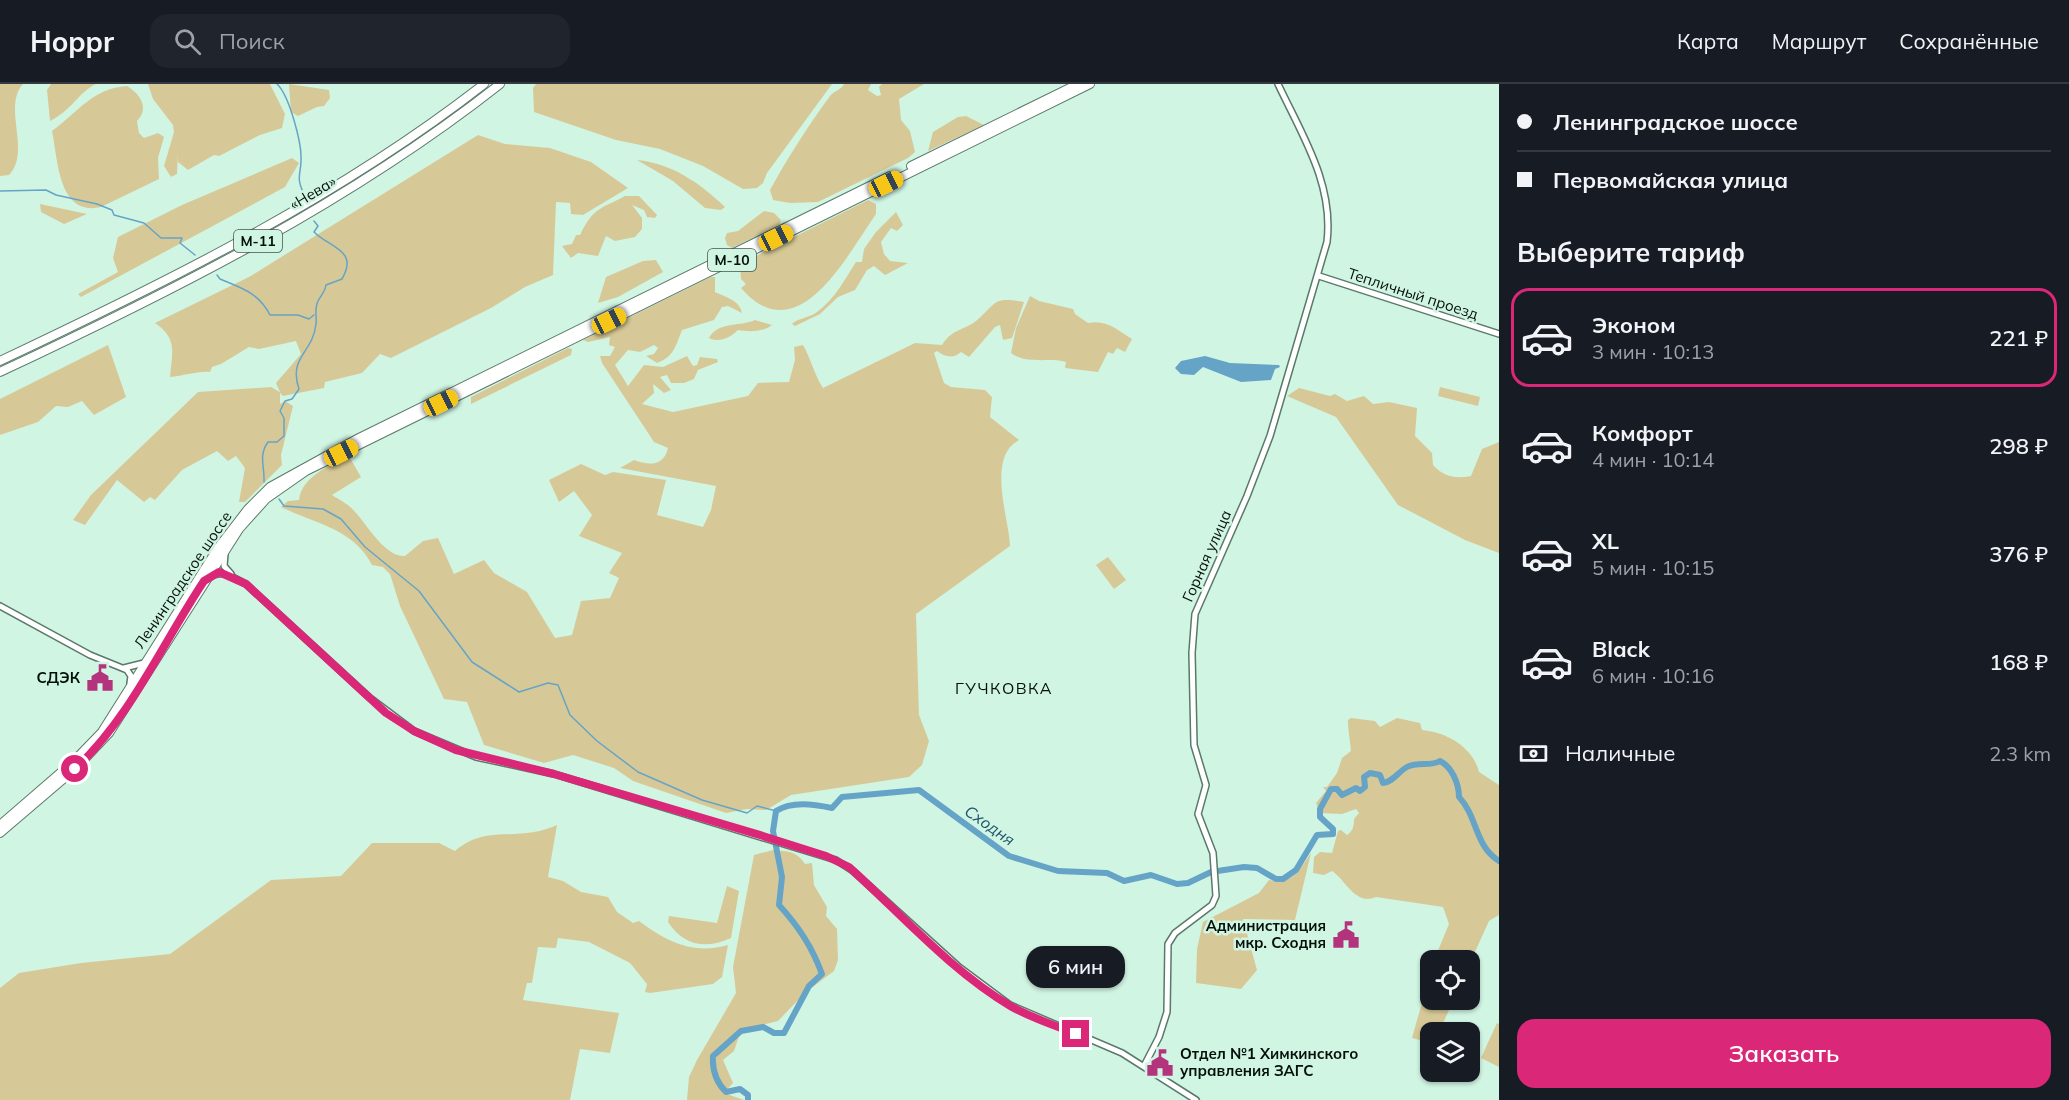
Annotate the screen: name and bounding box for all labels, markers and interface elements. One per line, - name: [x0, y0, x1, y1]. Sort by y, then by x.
- search box: [150, 14, 570, 68]
- text: Hoppr: [30, 24, 114, 59]
- icon: search: [171, 25, 204, 58]
- text: Поиск: [219, 27, 285, 55]
- text: Карта: [1677, 28, 1739, 54]
- text: Маршрут: [1772, 28, 1866, 54]
- text: Сохранённые: [1899, 28, 2039, 54]
- text: Ленинградское шоссе: [1553, 108, 1798, 136]
- text: Первомайская улица: [1553, 166, 1788, 194]
- car: [866, 168, 906, 200]
- street label: «Нева»: [286, 171, 340, 214]
- car: [756, 222, 796, 254]
- road number: М-11: [234, 230, 282, 252]
- text: Выберите тариф: [1517, 235, 1745, 269]
- road number: М-10: [708, 249, 756, 271]
- street label: Тепличный проезд: [1345, 263, 1481, 324]
- car: [589, 305, 629, 337]
- icon: car: [1520, 311, 1574, 365]
- text: Эконом: [1592, 311, 1676, 339]
- text: 221 ₽: [1989, 324, 2048, 352]
- text: 3 мин · 10:13: [1592, 339, 1714, 364]
- car: [421, 387, 461, 419]
- icon: car: [1520, 419, 1574, 473]
- text: Комфорт: [1592, 419, 1693, 447]
- text: 298 ₽: [1989, 432, 2048, 460]
- car: [321, 437, 361, 469]
- text: 4 мин · 10:14: [1592, 447, 1714, 472]
- street label: Ленинградское шоссе: [129, 507, 236, 652]
- street label: Горная улица: [1178, 507, 1235, 605]
- icon: car: [1520, 527, 1574, 581]
- text: XL: [1592, 527, 1619, 555]
- text: 376 ₽: [1989, 540, 2048, 568]
- text: 5 мин · 10:15: [1592, 555, 1714, 580]
- icon: car: [1520, 635, 1574, 689]
- text: Black: [1592, 635, 1650, 663]
- text: 168 ₽: [1989, 648, 2048, 676]
- public building icon: СДЭК: [85, 663, 115, 693]
- text: 6 мин · 10:16: [1592, 663, 1714, 688]
- place label: СДЭК: [37, 668, 81, 687]
- district label: ГУЧКОВКА: [955, 678, 1053, 698]
- icon: cash: [1517, 737, 1550, 770]
- text: Наличные: [1565, 739, 1675, 767]
- text: 2.3 km: [1989, 741, 2051, 766]
- route start: [61, 755, 88, 782]
- water label: Сходня: [961, 801, 1019, 850]
- place label: Администрация мкр. Сходня: [1206, 916, 1326, 952]
- public building icon: Администрация мкр. Сходня: [1331, 920, 1361, 950]
- callout: 6 мин: [1026, 947, 1126, 989]
- map controls: [1420, 950, 1480, 1082]
- button: locate: [1420, 950, 1480, 1010]
- text: 6 мин: [1048, 954, 1103, 979]
- button: Заказать: [1517, 1019, 2051, 1088]
- route end: [1062, 1020, 1089, 1047]
- button: layers: [1420, 1022, 1480, 1082]
- place label: Отдел №1 Химкинского управления ЗАГС: [1180, 1044, 1358, 1080]
- public building icon: Отдел №1 Химкинского управления ЗАГС: [1145, 1048, 1175, 1078]

